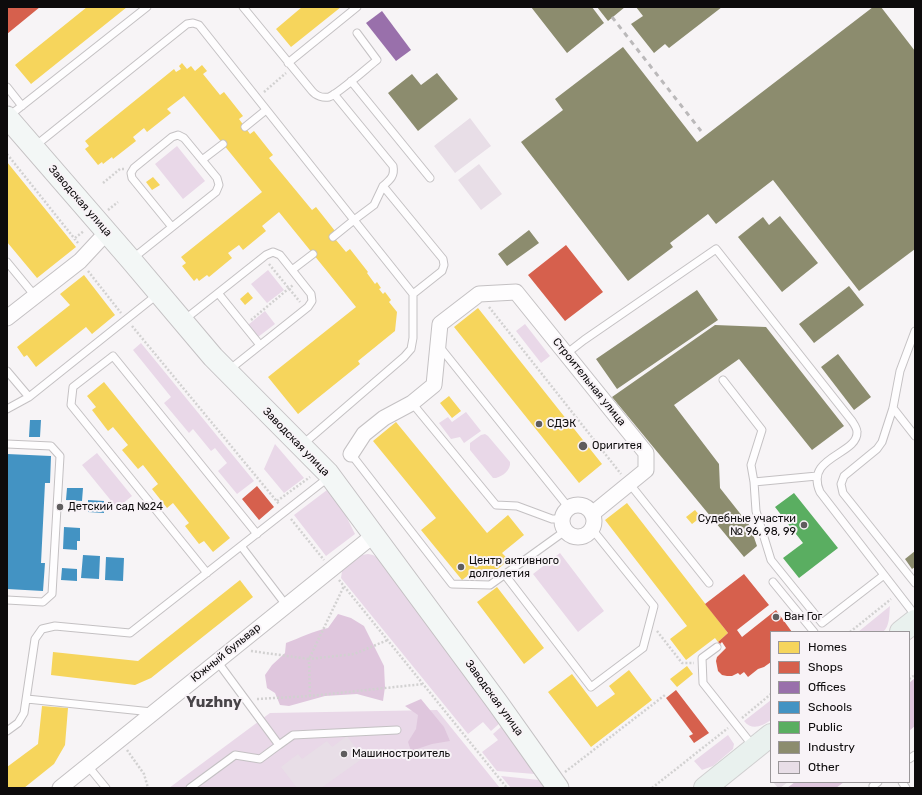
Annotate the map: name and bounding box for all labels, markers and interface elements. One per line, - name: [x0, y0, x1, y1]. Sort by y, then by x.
- street label: Заводская улица: [45, 163, 115, 239]
- street label: Строительная улица: [549, 335, 629, 429]
- street label: Заводская улица: [260, 405, 332, 479]
- place label: СДЭК: [547, 417, 576, 431]
- marker: СДЭК: [534, 419, 544, 429]
- place label: Оригитея: [592, 439, 642, 453]
- marker: Оригитея: [577, 440, 589, 452]
- place label: Детский сад №24: [68, 500, 163, 514]
- marker: Детский сад №24: [55, 502, 65, 512]
- place label: Судебные участки № 96, 98, 99: [698, 512, 796, 538]
- marker: Судебные участки № 96, 98, 99: [799, 520, 809, 530]
- place label: Центр активного долголетия: [469, 554, 559, 580]
- marker: Центр активного долголетия: [456, 562, 466, 572]
- place label: Ван Гог: [784, 610, 822, 624]
- marker: Ван Гог: [771, 612, 781, 622]
- street label: Южный бульвар: [188, 621, 264, 685]
- legend: [770, 631, 910, 783]
- text: Homes: [808, 640, 847, 654]
- street label: Заводская улица: [462, 658, 526, 738]
- text: Shops: [808, 660, 843, 674]
- text: Offices: [808, 680, 846, 694]
- district label: Yuzhny: [186, 694, 242, 712]
- text: Schools: [808, 700, 852, 714]
- text: Public: [808, 720, 843, 734]
- text: Industry: [808, 740, 855, 754]
- place label: Машиностроитель: [352, 747, 450, 761]
- marker: Машиностроитель: [339, 749, 349, 759]
- text: Other: [808, 760, 839, 774]

